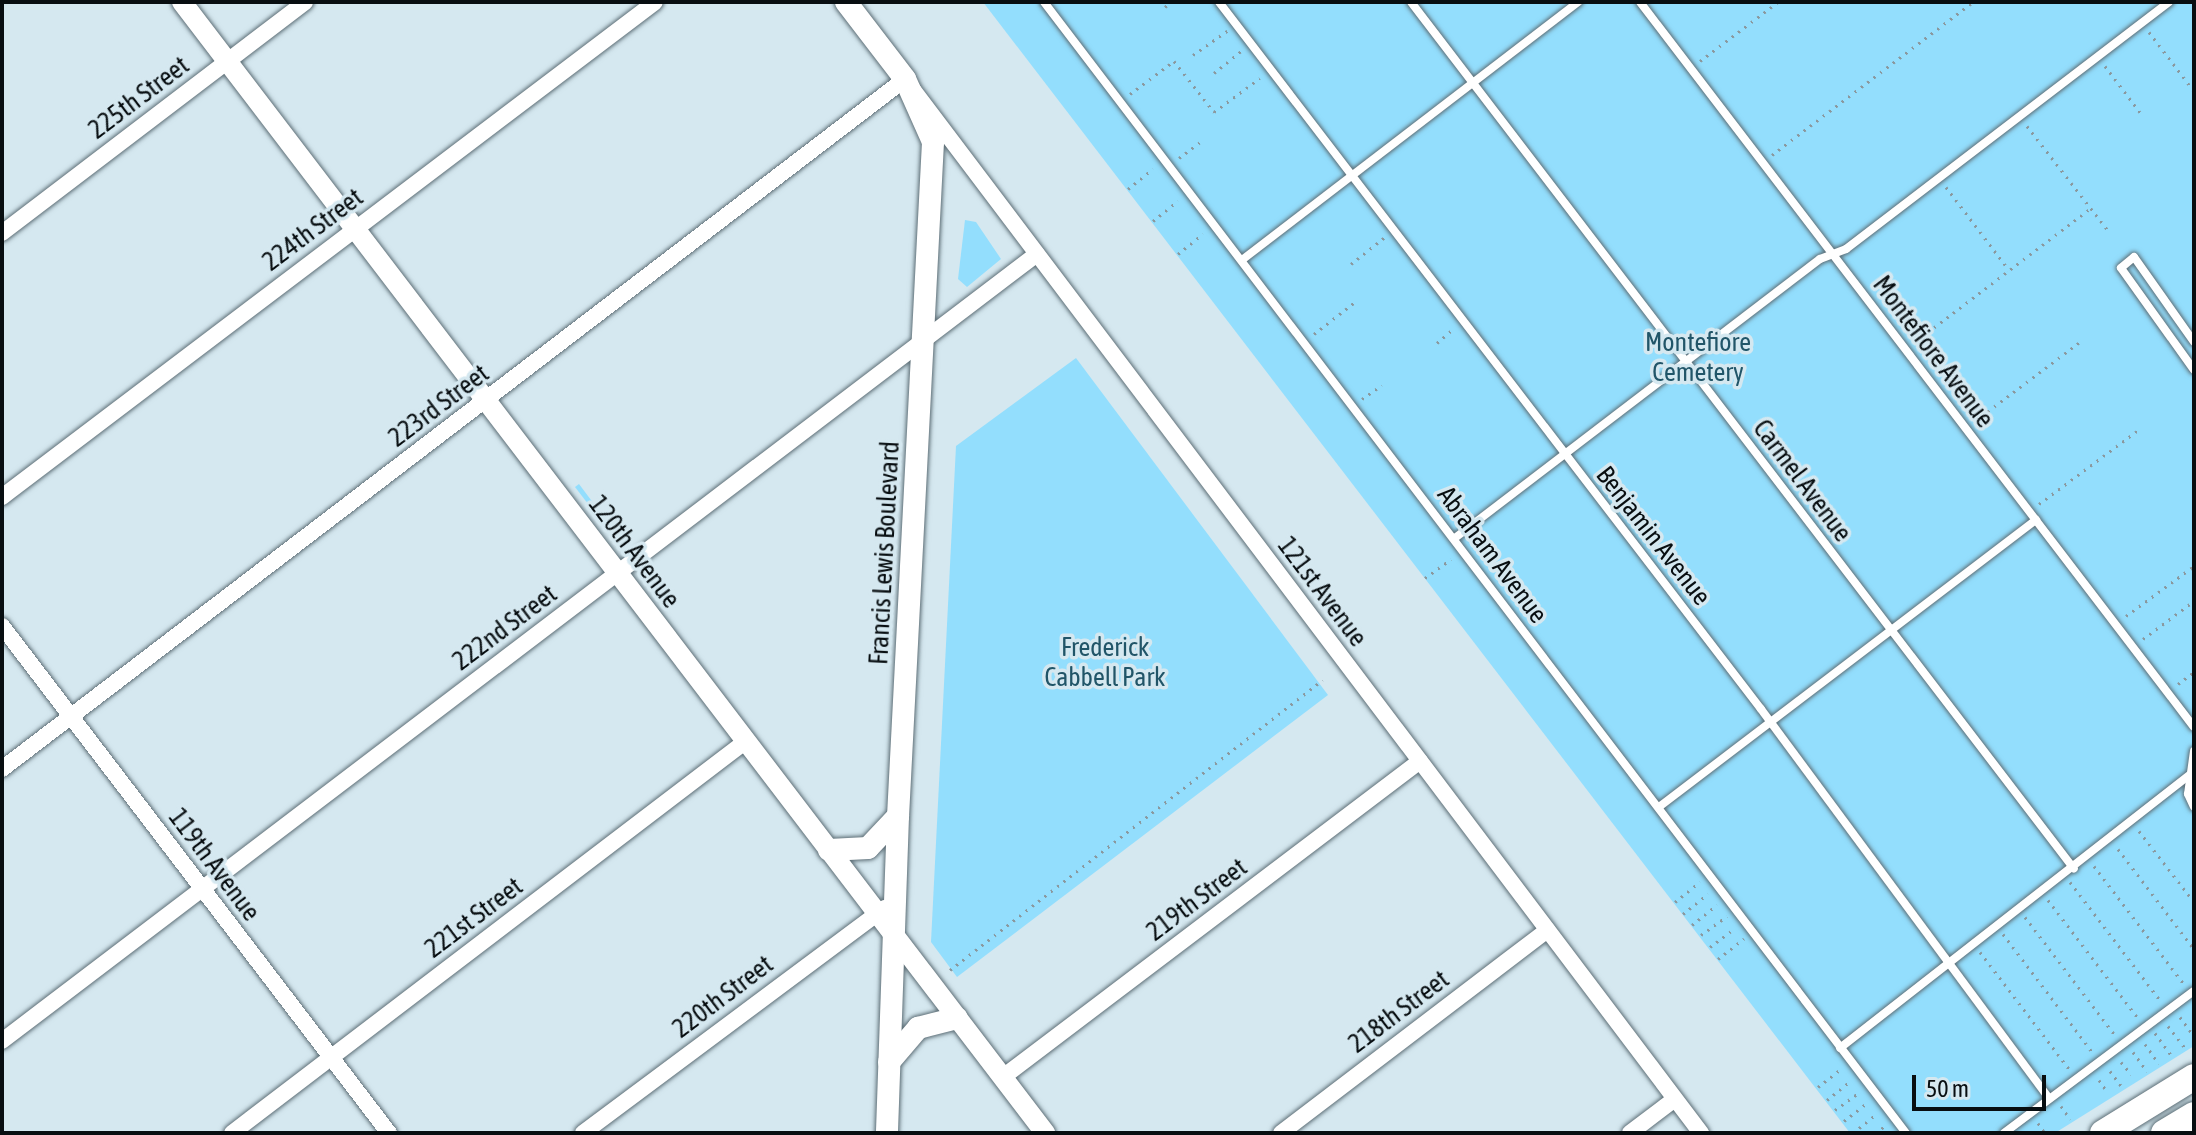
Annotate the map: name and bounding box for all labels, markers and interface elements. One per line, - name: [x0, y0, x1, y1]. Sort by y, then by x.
- street label: 225th Street: [83, 50, 195, 146]
- street label: 224th Street: [257, 182, 369, 278]
- street label: Montefiore Avenue: [1866, 270, 2000, 434]
- park label: Montefiore Cemetery: [1645, 327, 1751, 388]
- street label: 223rd Street: [383, 358, 495, 454]
- street label: Carmel Avenue: [1746, 414, 1858, 548]
- street label: Francis Lewis Boulevard: [864, 440, 906, 666]
- street label: Benjamin Avenue: [1589, 460, 1717, 612]
- street label: Abraham Avenue: [1430, 480, 1554, 630]
- street label: 120th Avenue: [582, 490, 686, 614]
- street label: 121st Avenue: [1271, 531, 1373, 653]
- street label: 222nd Street: [447, 579, 563, 677]
- park label: Frederick Cabbell Park: [1044, 632, 1166, 694]
- street label: 119th Avenue: [162, 803, 266, 927]
- street label: 219th Street: [1141, 852, 1253, 948]
- street label: 221st Street: [419, 871, 529, 965]
- street label: 220th Street: [667, 949, 779, 1045]
- street label: 218th Street: [1343, 964, 1455, 1060]
- scale bar: [1916, 1059, 2050, 1109]
- text: 50 m: [1926, 1075, 1969, 1102]

